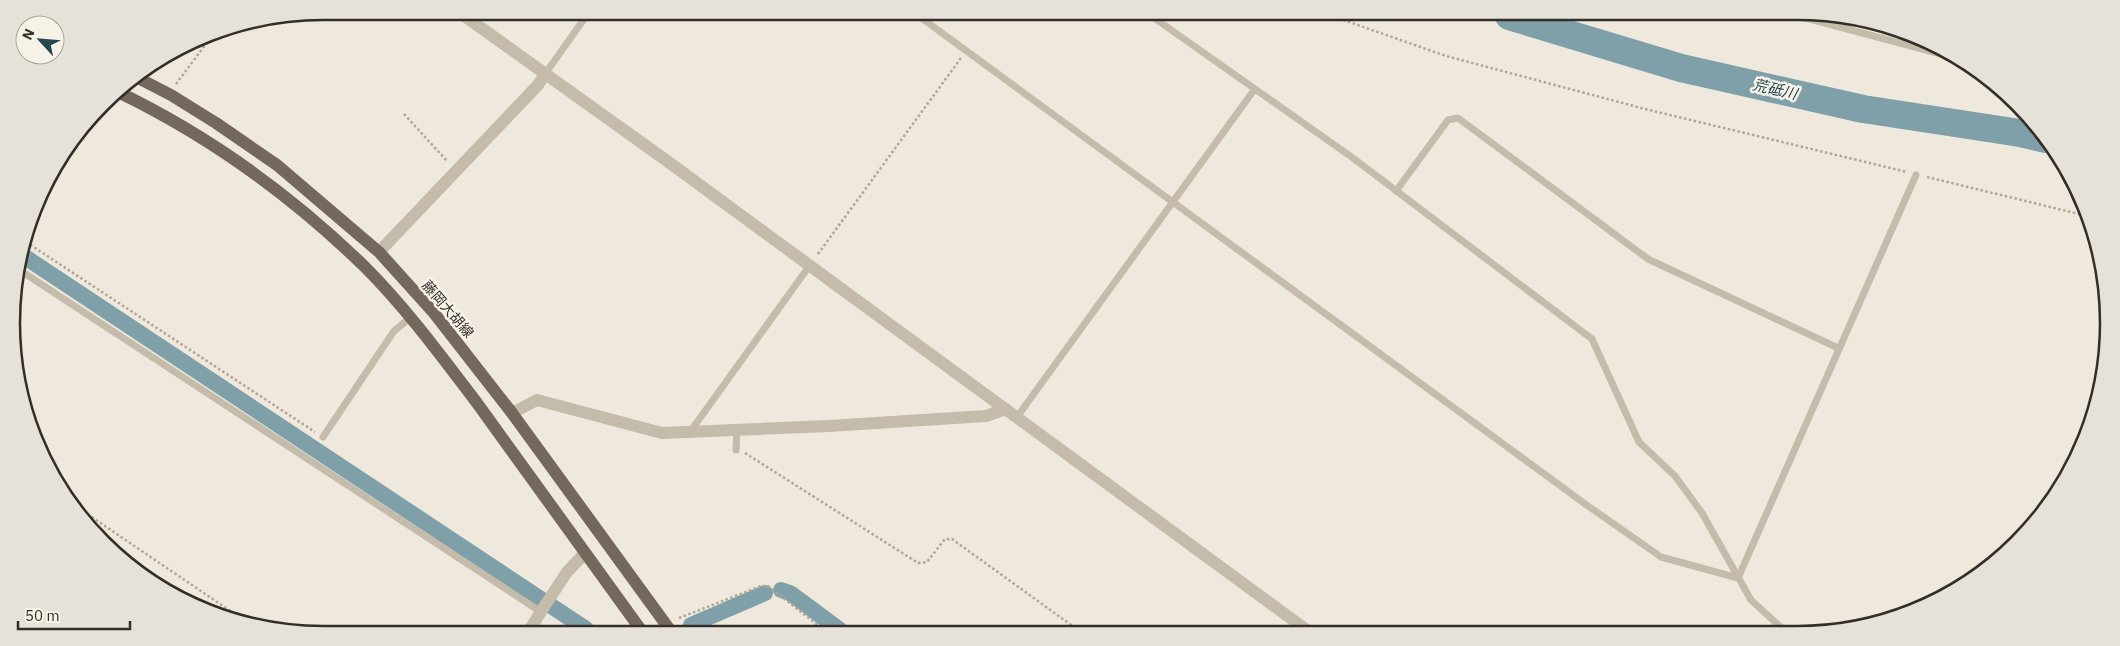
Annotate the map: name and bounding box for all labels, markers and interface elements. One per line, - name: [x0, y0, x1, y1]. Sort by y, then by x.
- north arrow: [15, 15, 65, 65]
- text: N: [18, 26, 39, 43]
- water label: 荒砥川: [1751, 75, 1801, 104]
- street label: 藤岡大胡線: [418, 277, 478, 341]
- scale bar: [18, 598, 130, 630]
- text: 50 m: [25, 606, 60, 625]

